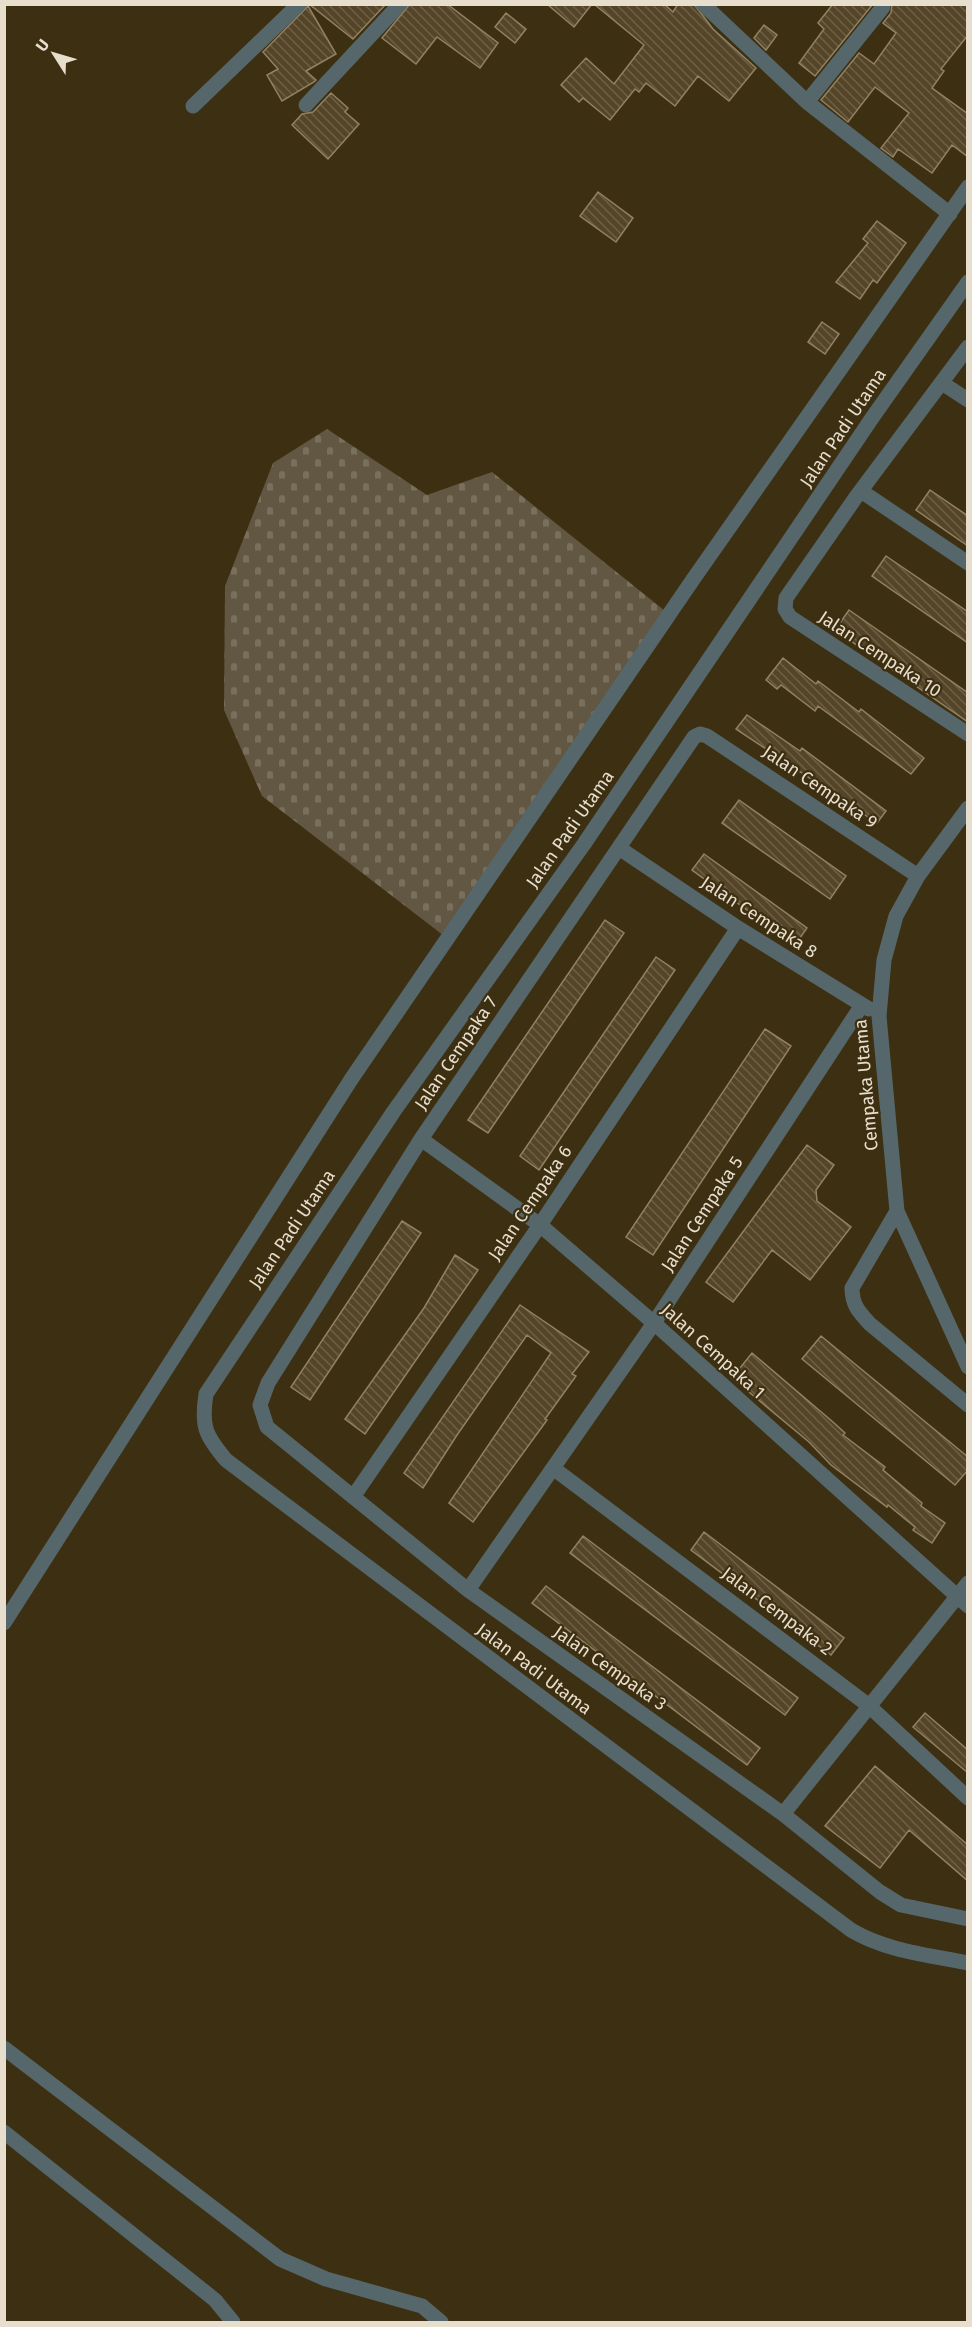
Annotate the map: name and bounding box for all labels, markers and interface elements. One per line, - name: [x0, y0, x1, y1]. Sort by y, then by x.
- north arrow: [24, 24, 84, 84]
- text: U: [32, 35, 53, 55]
- street label: Jalan Padi Utama: [795, 364, 891, 492]
- street label: Jalan Cempaka 10: [814, 606, 946, 702]
- street label: Jalan Cempaka 9: [758, 741, 882, 833]
- street label: Jalan Padi Utama: [521, 766, 619, 892]
- street label: Jalan Cempaka 8: [697, 871, 821, 963]
- street label: Jalan Cempaka 7: [410, 992, 502, 1114]
- street label: Cempaka Utama: [849, 1018, 883, 1152]
- street label: Jalan Cempaka 6: [483, 1141, 577, 1265]
- street label: Jalan Cempaka 5: [657, 1152, 747, 1276]
- street label: Jalan Padi Utama: [244, 1165, 340, 1293]
- street label: Jalan Cempaka 1: [657, 1299, 769, 1403]
- street label: Jalan Cempaka 2: [717, 1562, 837, 1660]
- street label: Jalan Padi Utama: [472, 1619, 596, 1719]
- street label: Jalan Cempaka 3: [549, 1621, 671, 1715]

